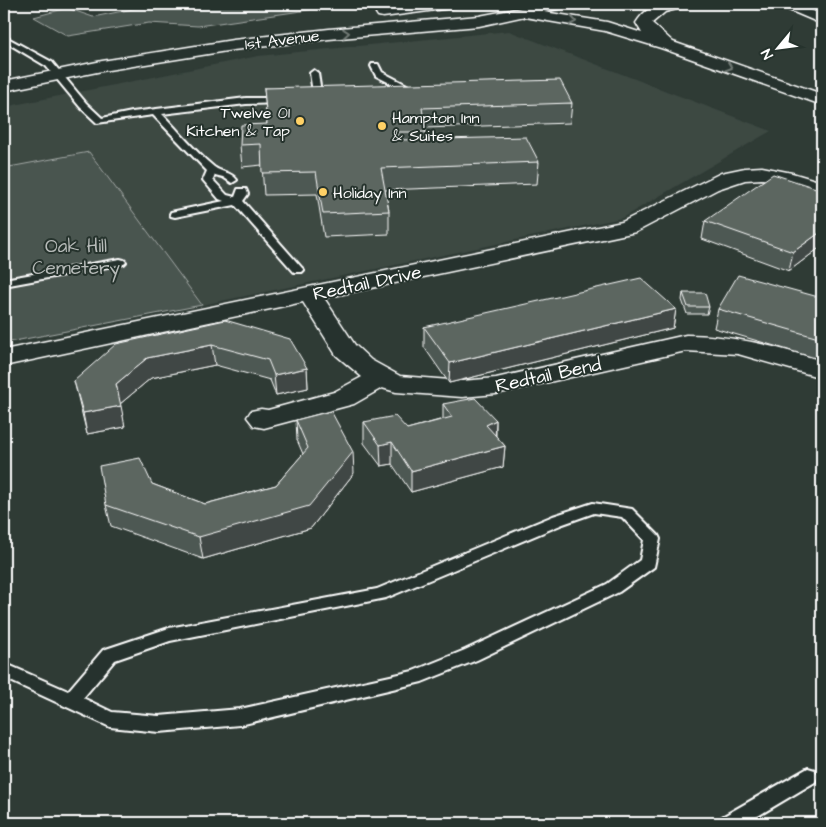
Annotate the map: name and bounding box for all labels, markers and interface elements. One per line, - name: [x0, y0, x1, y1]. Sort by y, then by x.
- one-way arrow: [569, 15, 578, 25]
- north arrow: [754, 22, 804, 72]
- street label: 1st Avenue: [244, 24, 321, 55]
- one-way arrow: [342, 27, 350, 38]
- text: N: [757, 45, 778, 63]
- one-way arrow: [724, 61, 733, 71]
- place label: Twelve 01 Kitchen & Tap: [186, 102, 290, 142]
- place label: Hampton Inn & Suites: [392, 107, 479, 147]
- marker: Twelve 01 Kitchen & Tap: [294, 115, 306, 127]
- marker: Hampton Inn & Suites: [376, 120, 388, 132]
- place label: Holiday Inn: [333, 182, 407, 205]
- marker: Holiday Inn: [317, 186, 329, 198]
- park label: Oak Hill Cemetery: [32, 233, 120, 283]
- street label: Redtail Drive: [311, 259, 424, 308]
- street label: Redtail Bend: [493, 351, 604, 400]

